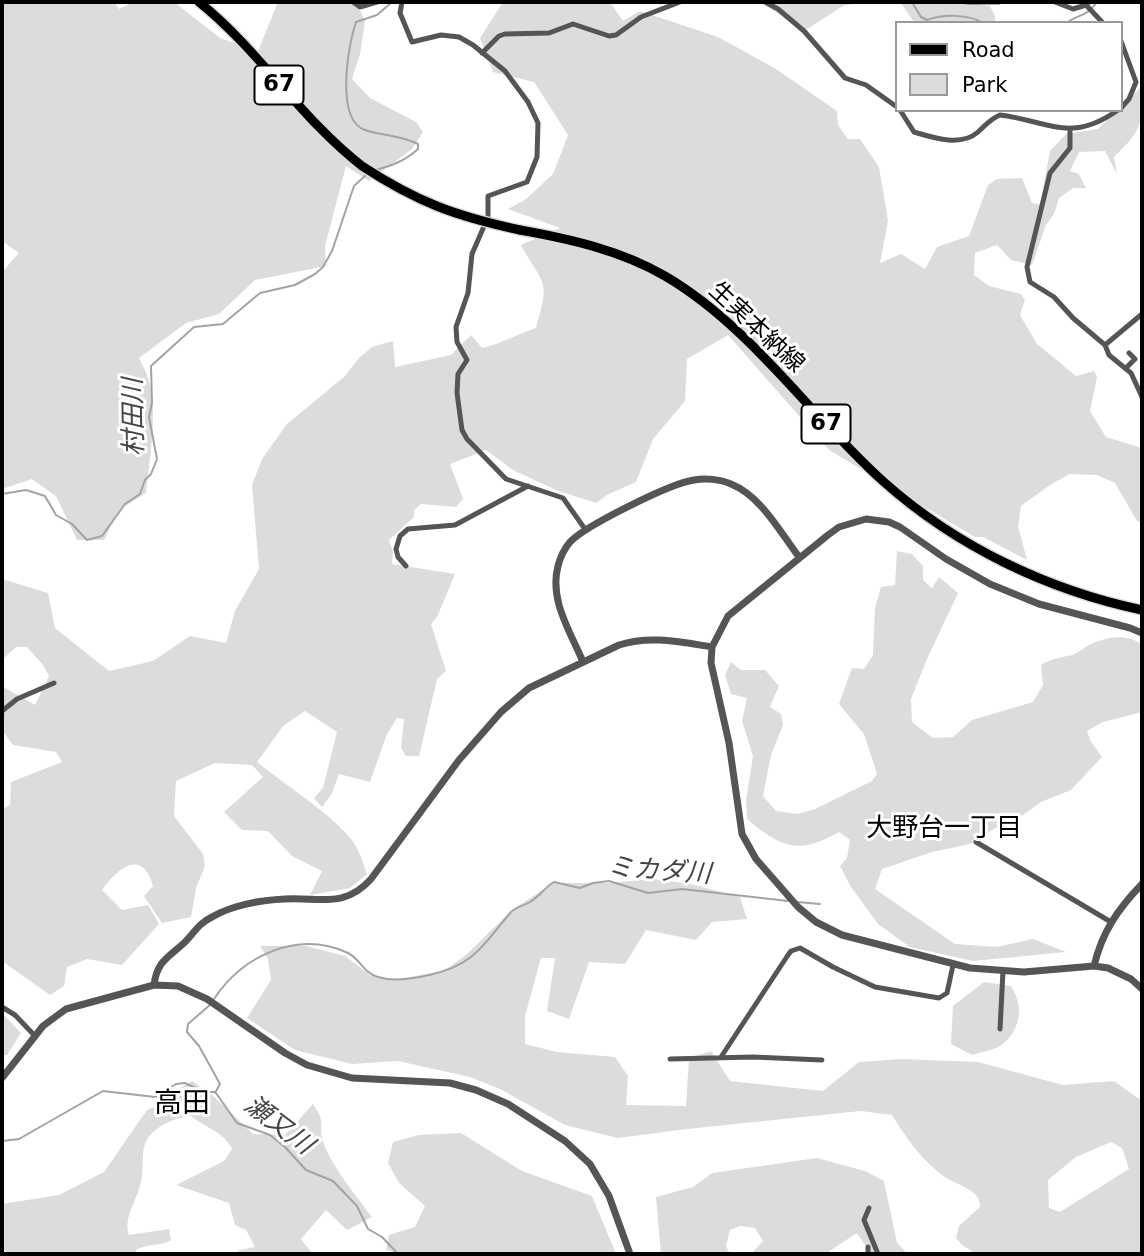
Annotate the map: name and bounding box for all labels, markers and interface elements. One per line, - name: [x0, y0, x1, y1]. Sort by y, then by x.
- legend: [895, 21, 1123, 112]
- text: Road: [962, 38, 1015, 62]
- road number: 67: [254, 66, 304, 104]
- text: Park: [962, 73, 1007, 97]
- street label: 生実本納線: [702, 277, 810, 379]
- water label: 村田川: [119, 378, 151, 456]
- road number: 67: [802, 404, 850, 444]
- district label: 大野台一丁目: [866, 813, 1022, 845]
- water label: ミカダ川: [606, 853, 712, 891]
- district label: 高田: [154, 1088, 210, 1122]
- water label: 瀬又川: [237, 1090, 319, 1162]

